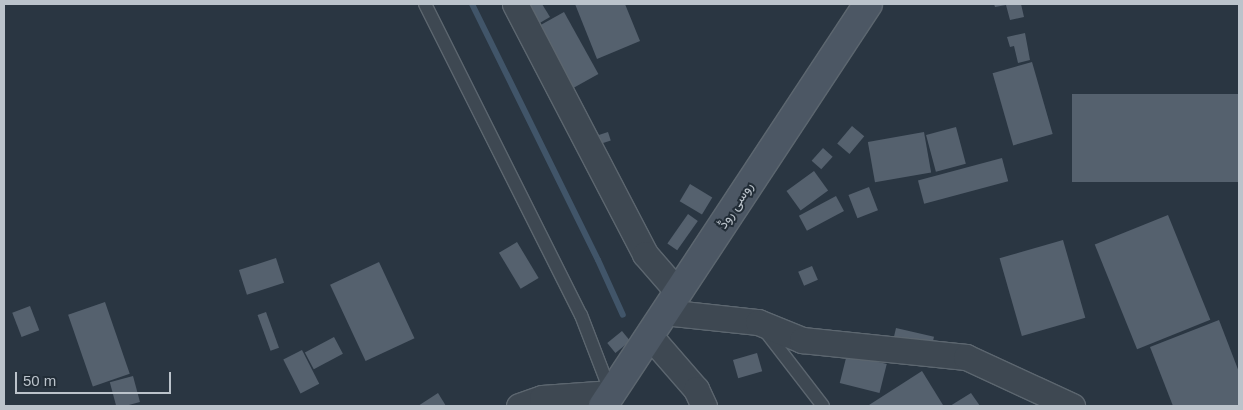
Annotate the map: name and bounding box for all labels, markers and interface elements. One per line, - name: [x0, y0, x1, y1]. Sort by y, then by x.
- street label: روسی روڈ: [714, 178, 756, 232]
- scale bar: [18, 362, 174, 394]
- text: 50 m: [23, 372, 56, 389]

